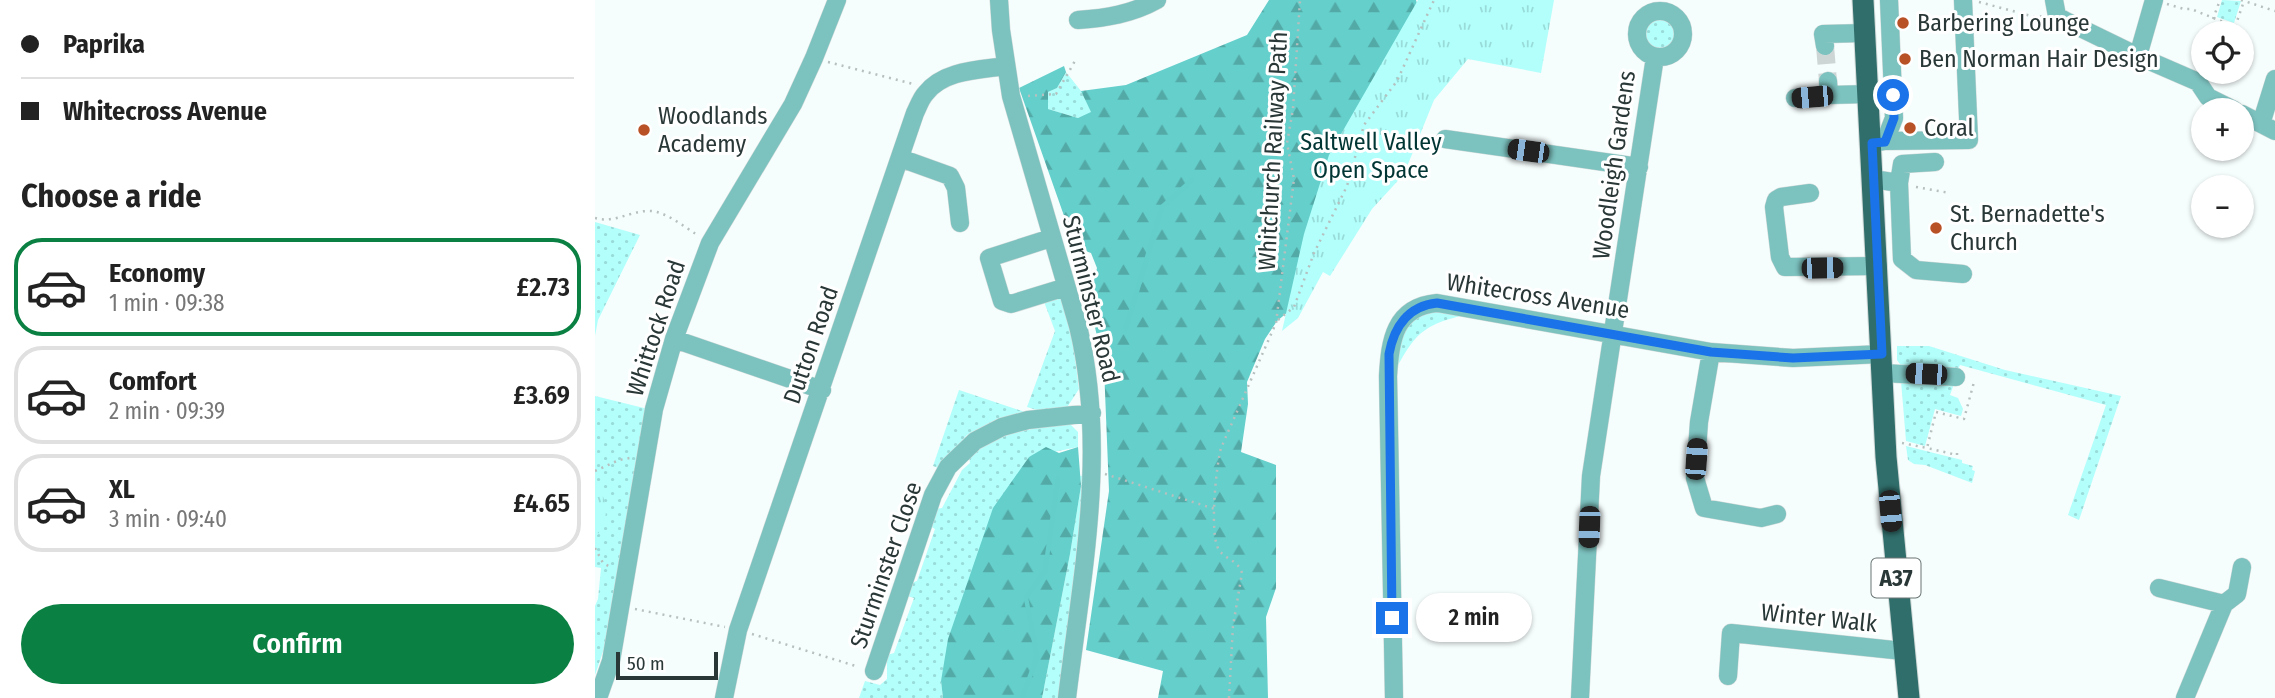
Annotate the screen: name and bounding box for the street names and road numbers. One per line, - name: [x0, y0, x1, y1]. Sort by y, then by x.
- street label: Whitchurch Railway Path: [1253, 31, 1293, 271]
- street label: Woodleigh Gardens: [1587, 69, 1641, 261]
- street label: Sturminster Road: [1057, 213, 1125, 385]
- street label: Whittock Road: [621, 256, 691, 400]
- street label: Whitecross Avenue: [1445, 268, 1631, 324]
- street label: Dutton Road: [778, 283, 844, 407]
- street label: Sturminster Close: [844, 478, 928, 652]
- road number: A37: [1871, 558, 1921, 598]
- street label: Winter Walk: [1760, 598, 1879, 638]

